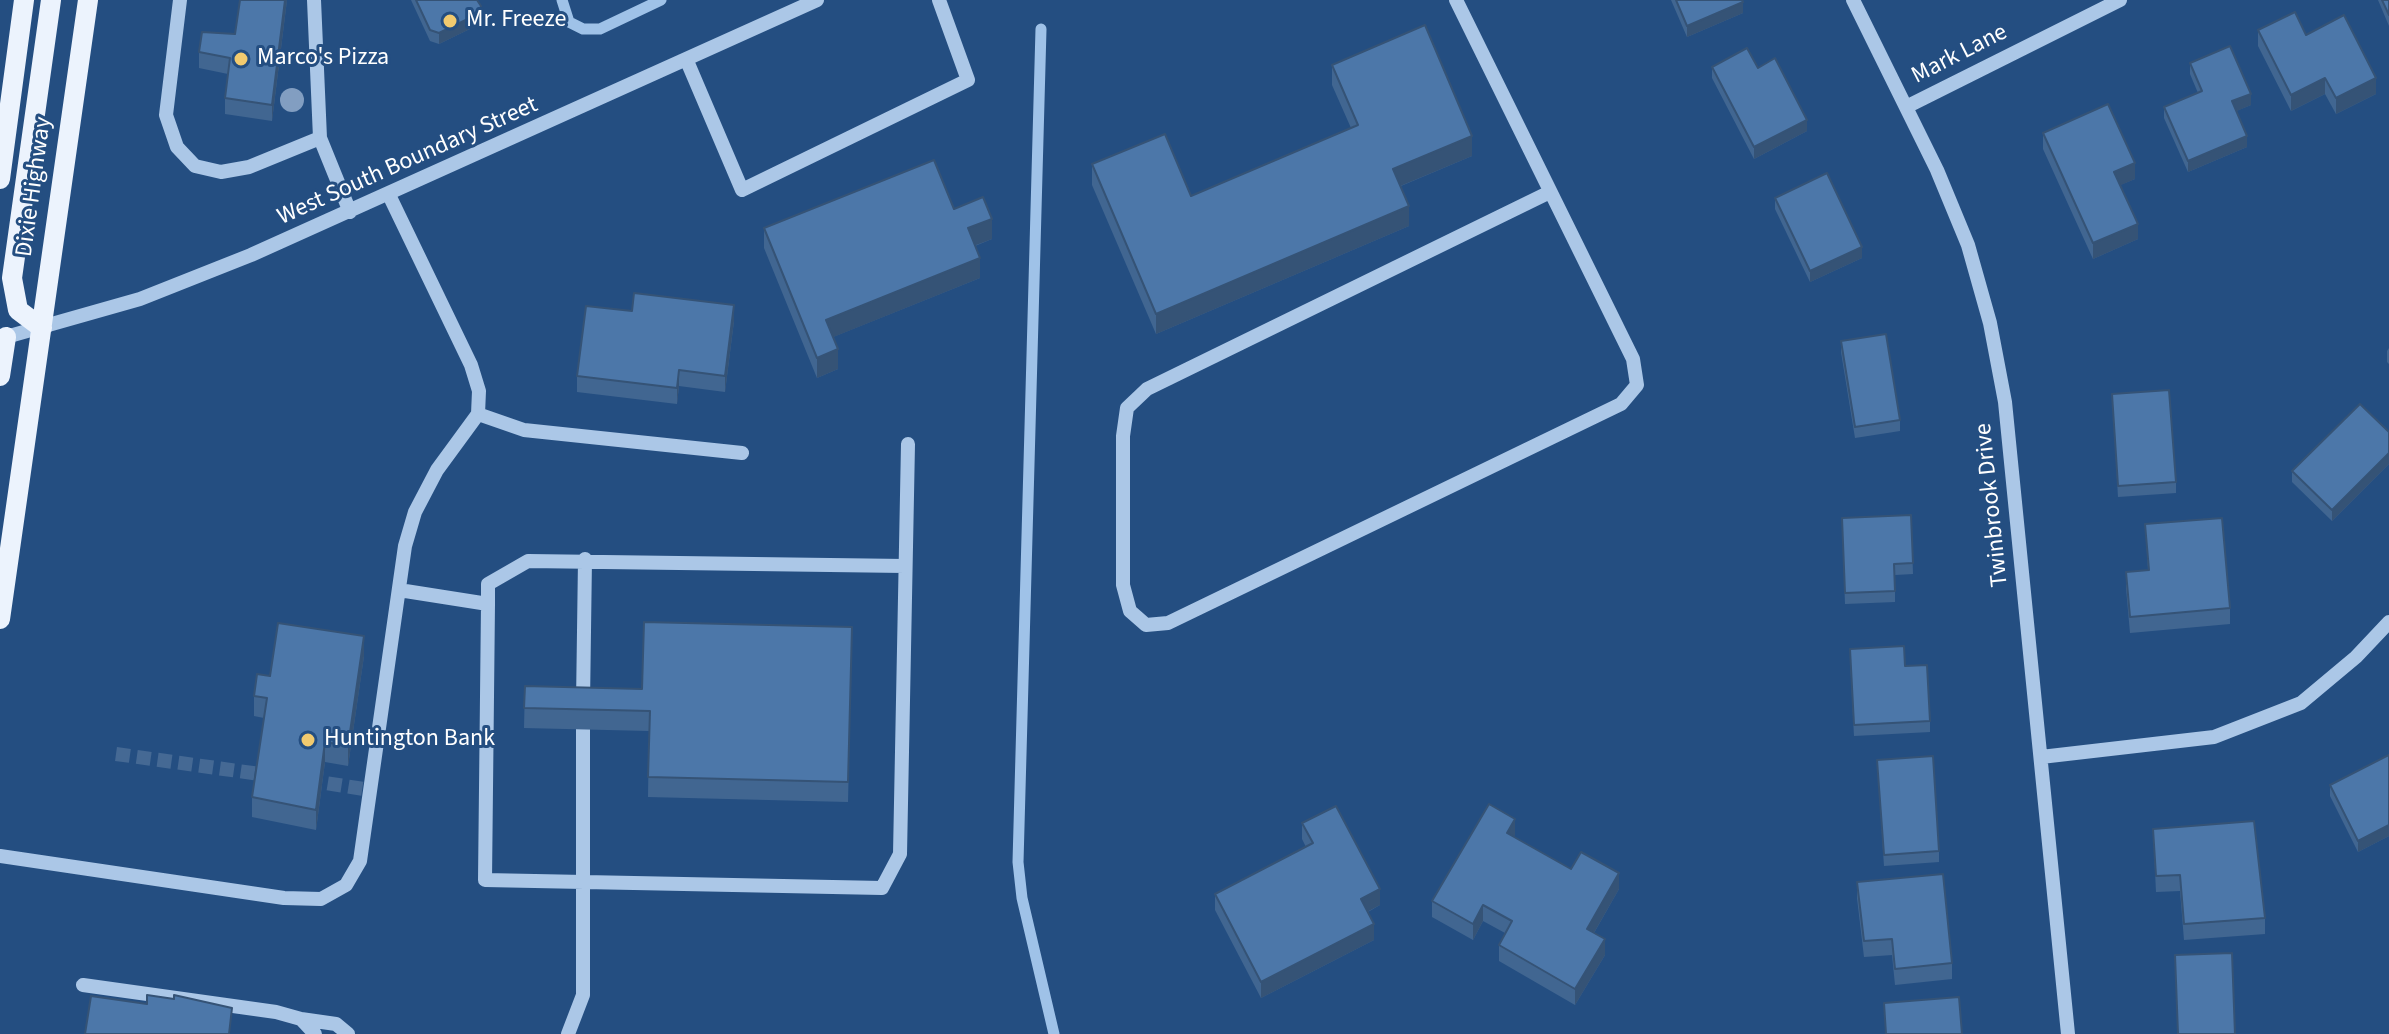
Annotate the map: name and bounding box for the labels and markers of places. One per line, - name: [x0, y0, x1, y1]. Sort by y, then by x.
- place label: Mr. Freeze: [466, 7, 566, 35]
- marker: Mr. Freeze: [441, 12, 459, 30]
- place label: Marco's Pizza: [257, 45, 389, 73]
- marker: Marco's Pizza: [232, 50, 250, 68]
- place label: Huntington Bank: [324, 726, 495, 754]
- marker: Huntington Bank: [299, 731, 317, 749]

